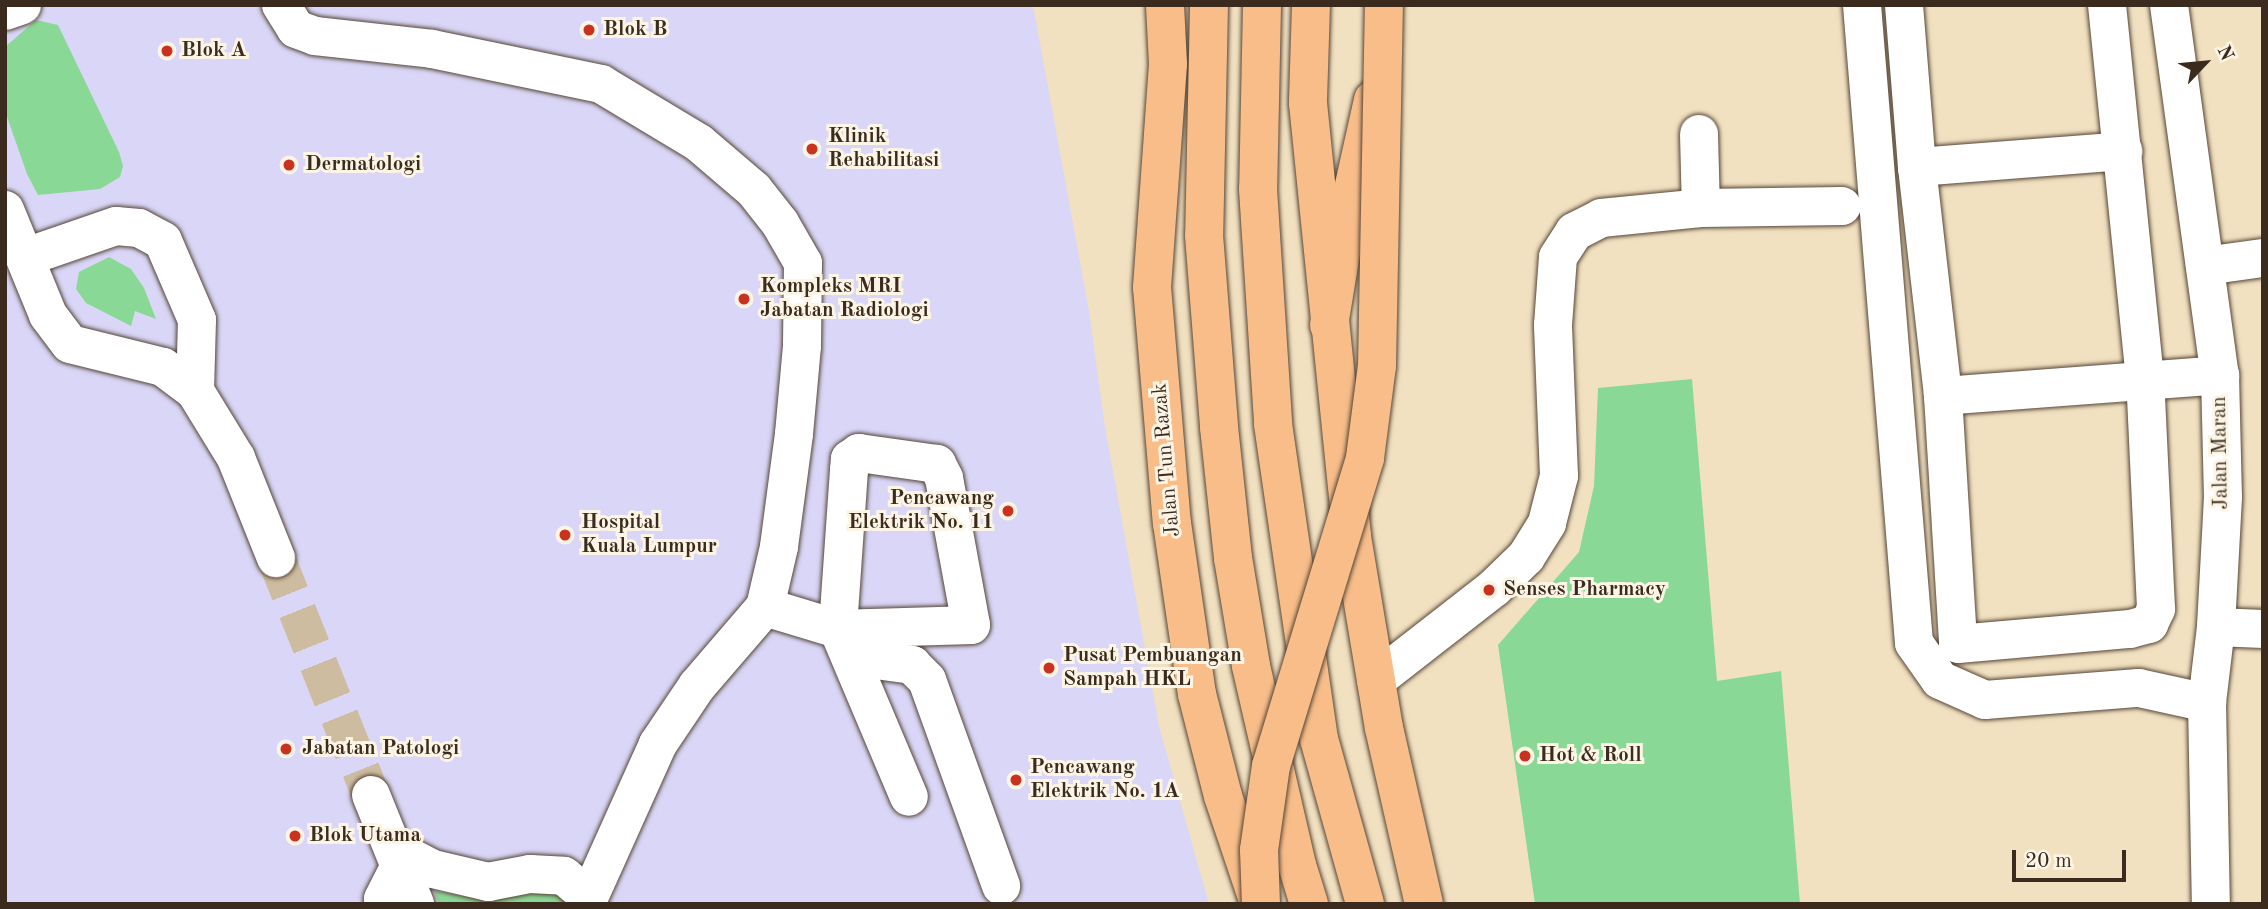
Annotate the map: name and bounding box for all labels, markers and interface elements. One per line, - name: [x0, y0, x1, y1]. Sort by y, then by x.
- place label: Blok B: [603, 17, 668, 43]
- marker: Blok B: [581, 22, 597, 38]
- north arrow: [2170, 28, 2240, 98]
- place label: Blok A: [181, 38, 246, 64]
- marker: Blok A: [159, 43, 175, 59]
- text: N: [2213, 43, 2236, 64]
- place label: Klinik Rehabilitasi: [828, 124, 939, 174]
- marker: Klinik Rehabilitasi: [802, 139, 822, 159]
- place label: Dermatologi: [305, 152, 421, 178]
- marker: Dermatologi: [279, 155, 299, 175]
- place label: Kompleks MRI Jabatan Radiologi: [760, 274, 929, 324]
- marker: Kompleks MRI Jabatan Radiologi: [734, 289, 754, 309]
- street label: Jalan Tun Razak: [1148, 382, 1186, 538]
- street label: Jalan Maran: [2207, 396, 2235, 510]
- place label: Pencawang Elektrik No. 11: [848, 486, 994, 536]
- marker: Pencawang Elektrik No. 11: [1000, 503, 1016, 519]
- place label: Hospital Kuala Lumpur: [581, 510, 717, 560]
- marker: Hospital Kuala Lumpur: [555, 525, 575, 545]
- place label: Senses Pharmacy: [1503, 577, 1666, 603]
- marker: Senses Pharmacy: [1481, 582, 1497, 598]
- place label: Pusat Pembuangan Sampah HKL: [1063, 643, 1242, 693]
- marker: Pusat Pembuangan Sampah HKL: [1041, 660, 1057, 676]
- place label: Jabatan Patologi: [302, 736, 459, 762]
- marker: Jabatan Patologi: [276, 739, 296, 759]
- place label: Hot & Roll: [1539, 743, 1642, 769]
- marker: Hot & Roll: [1517, 748, 1533, 764]
- place label: Pencawang Elektrik No. 1A: [1030, 755, 1180, 805]
- marker: Pencawang Elektrik No. 1A: [1008, 772, 1024, 788]
- place label: Blok Utama: [309, 823, 421, 849]
- marker: Blok Utama: [287, 828, 303, 844]
- scale bar: [2016, 836, 2130, 880]
- text: 20 m: [2025, 851, 2072, 872]

